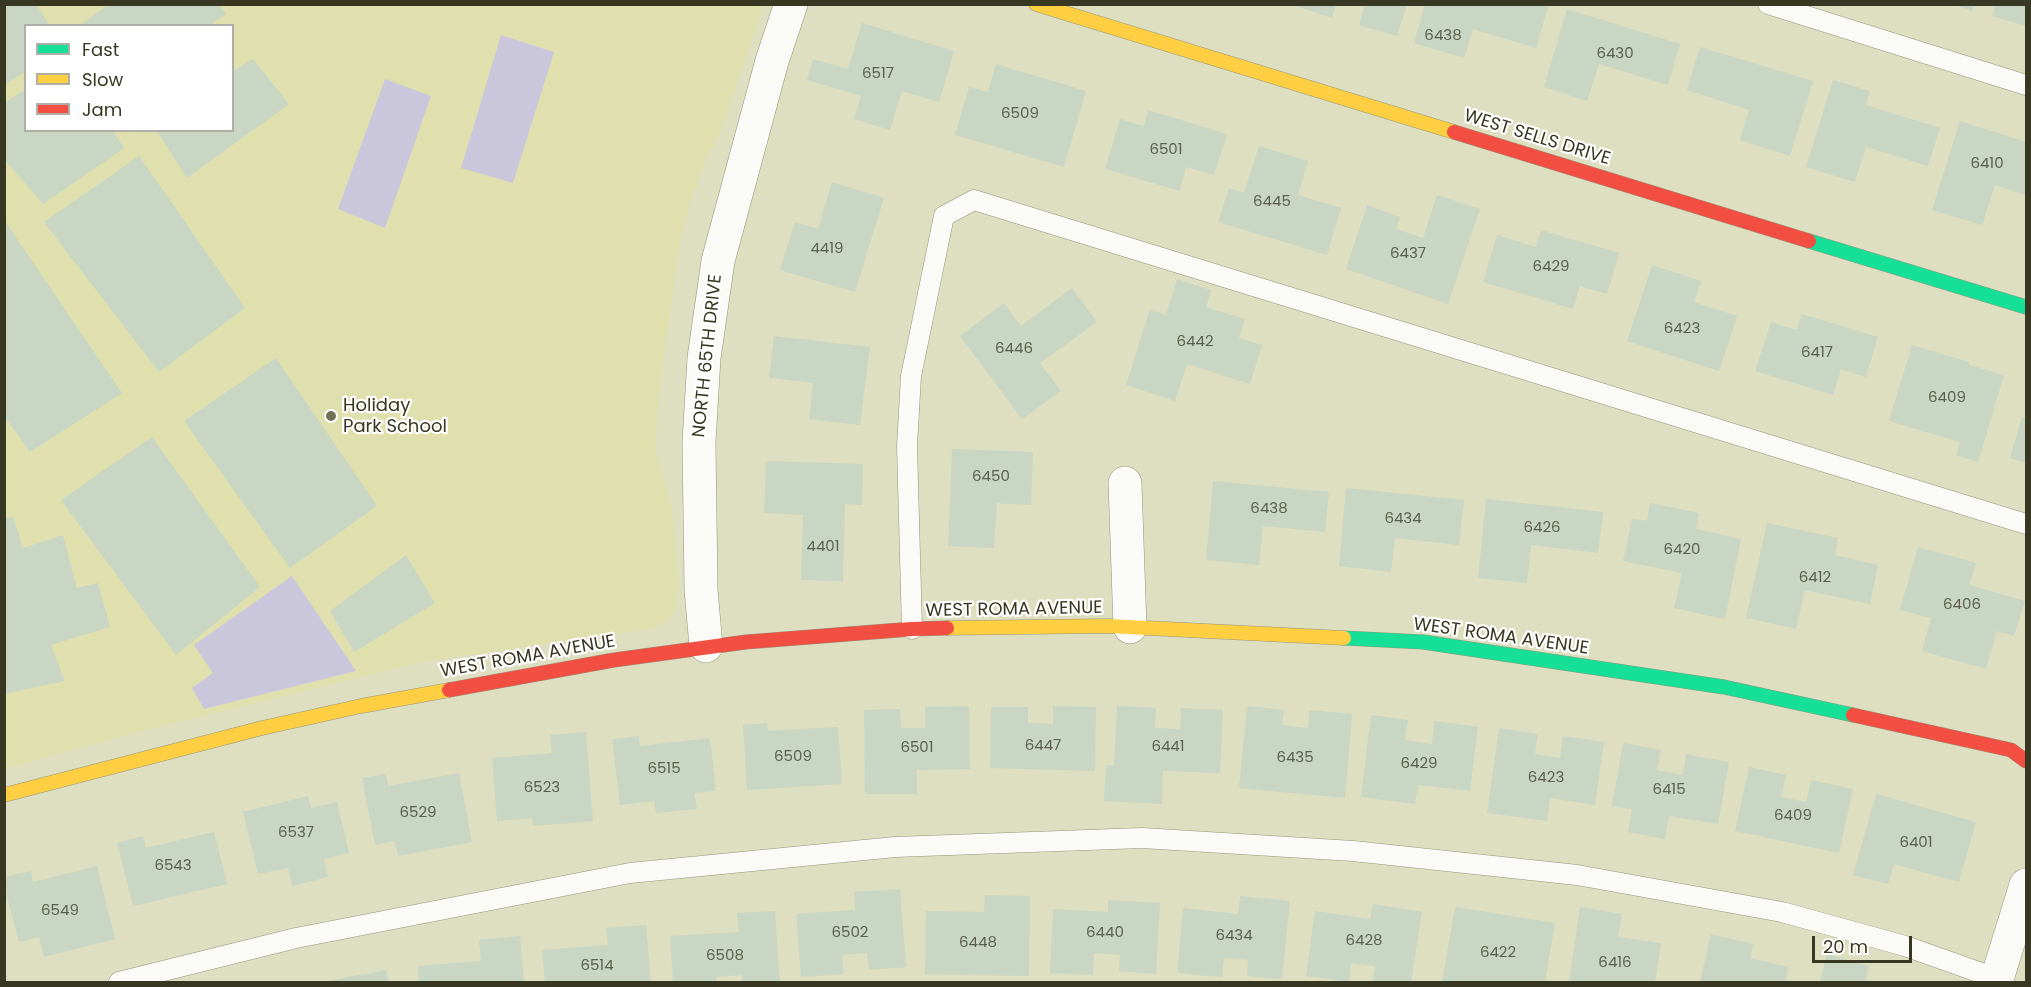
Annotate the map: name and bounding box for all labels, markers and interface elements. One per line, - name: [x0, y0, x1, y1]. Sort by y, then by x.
- legend: [24, 24, 234, 132]
- house number: 6438: [1424, 27, 1462, 45]
- text: Fast: [82, 37, 119, 62]
- house number: 6430: [1596, 45, 1634, 63]
- house number: 6517: [862, 65, 894, 83]
- text: Slow: [82, 67, 123, 92]
- text: Jam: [82, 97, 122, 122]
- house number: 6509: [1001, 105, 1039, 123]
- street label: WEST SELLS DRIVE: [1461, 105, 1613, 171]
- house number: 6501: [1149, 141, 1183, 159]
- house number: 6410: [1970, 155, 2004, 173]
- house number: 6445: [1253, 193, 1291, 211]
- house number: 4419: [810, 240, 844, 258]
- house number: 6437: [1390, 245, 1426, 263]
- house number: 6429: [1532, 258, 1570, 276]
- street label: NORTH 65TH DRIVE: [689, 273, 727, 439]
- house number: 6423: [1664, 320, 1700, 338]
- house number: 6442: [1176, 333, 1214, 351]
- house number: 6446: [995, 340, 1033, 358]
- house number: 6417: [1801, 344, 1833, 362]
- house number: 6409: [1928, 389, 1966, 407]
- place label: Holiday Park School: [343, 395, 447, 438]
- marker: Holiday Park School: [324, 409, 338, 423]
- house number: 6450: [972, 468, 1010, 486]
- house number: 6438: [1250, 500, 1288, 518]
- house number: 6434: [1384, 510, 1422, 528]
- house number: 6426: [1523, 519, 1561, 537]
- house number: 4401: [806, 538, 840, 556]
- house number: 6420: [1663, 541, 1701, 559]
- house number: 6412: [1799, 569, 1831, 587]
- house number: 6406: [1943, 596, 1981, 614]
- street label: WEST ROMA AVENUE: [925, 598, 1103, 622]
- street label: WEST ROMA AVENUE: [1412, 614, 1590, 660]
- street label: WEST ROMA AVENUE: [439, 631, 617, 683]
- house number: 6447: [1025, 737, 1061, 755]
- house number: 6441: [1151, 738, 1185, 756]
- house number: 6501: [900, 739, 934, 757]
- house number: 6509: [774, 748, 812, 766]
- house number: 6435: [1276, 749, 1314, 767]
- house number: 6429: [1400, 755, 1438, 773]
- house number: 6515: [647, 760, 681, 778]
- house number: 6423: [1528, 769, 1564, 787]
- house number: 6523: [524, 779, 560, 797]
- house number: 6415: [1652, 781, 1686, 799]
- house number: 6529: [399, 804, 437, 822]
- house number: 6409: [1774, 807, 1812, 825]
- house number: 6537: [278, 824, 314, 842]
- house number: 6401: [1899, 834, 1933, 852]
- house number: 6543: [154, 857, 192, 875]
- house number: 6549: [41, 902, 79, 920]
- house number: 6502: [832, 924, 868, 942]
- house number: 6440: [1086, 924, 1124, 942]
- scale bar: [1815, 924, 1916, 962]
- house number: 6434: [1215, 927, 1253, 945]
- house number: 6428: [1345, 932, 1383, 950]
- house number: 6448: [959, 934, 997, 952]
- text: 20 m: [1823, 934, 1868, 959]
- house number: 6422: [1480, 944, 1516, 962]
- house number: 6508: [706, 947, 744, 965]
- house number: 6416: [1598, 954, 1632, 972]
- house number: 6514: [580, 957, 614, 975]

